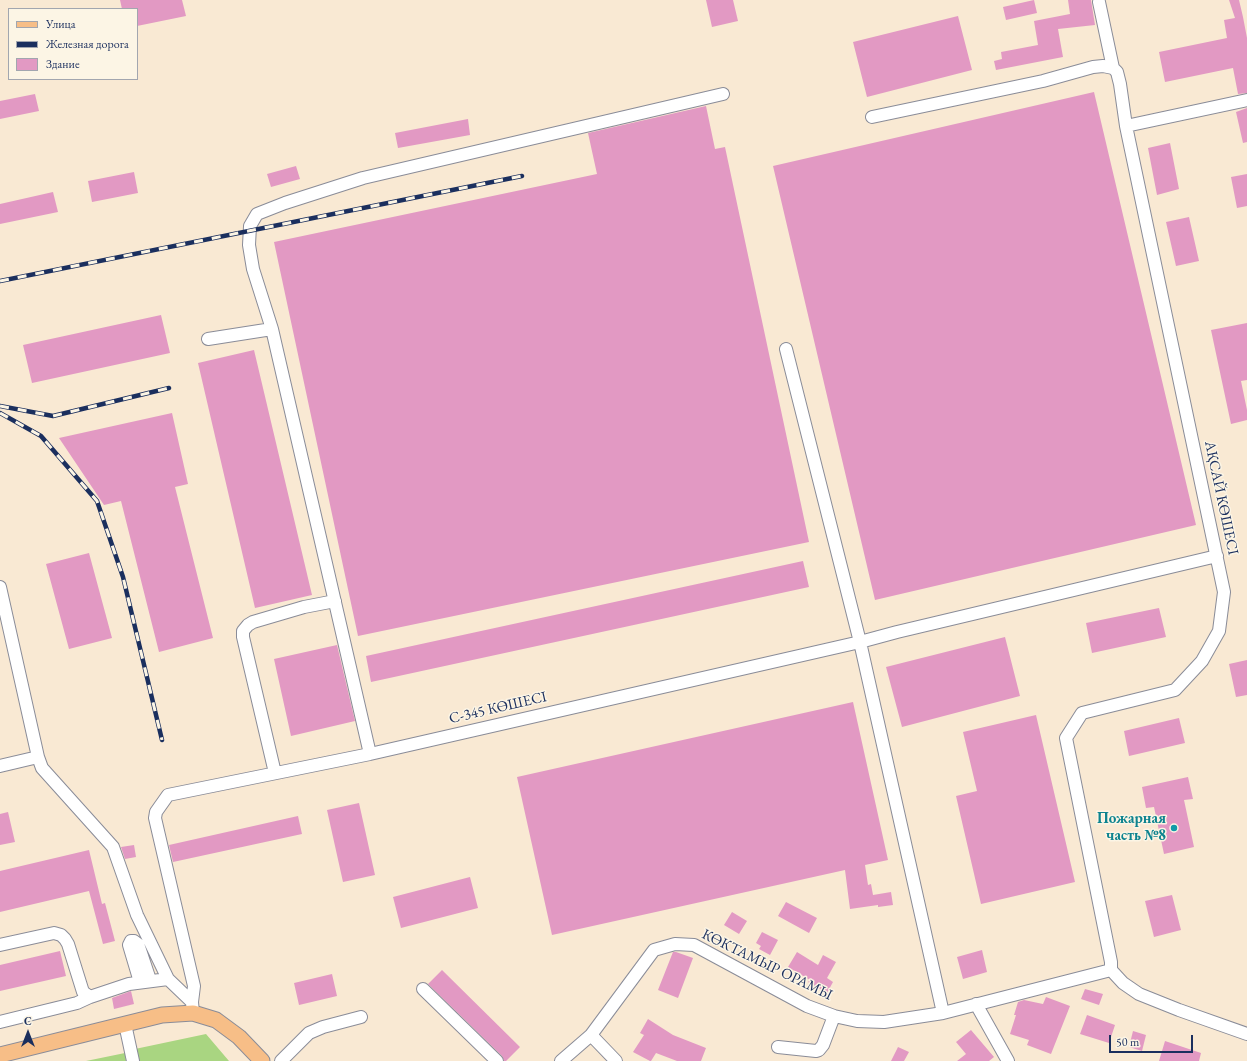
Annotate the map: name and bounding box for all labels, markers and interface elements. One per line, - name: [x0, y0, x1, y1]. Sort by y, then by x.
- legend: [8, 8, 138, 80]
- text: Улица: [46, 16, 76, 32]
- text: Железная дорога: [46, 36, 129, 52]
- text: Здание: [46, 56, 80, 72]
- street label: АҚСАЙ КӨШЕСІ: [1200, 439, 1242, 557]
- street label: С-345 КӨШЕСІ: [447, 688, 549, 728]
- place label: Пожарная часть №8: [1097, 810, 1166, 845]
- marker: Пожарная часть №8: [1169, 823, 1179, 833]
- street label: КӨКТАМЫР ОРАМЫ: [699, 926, 835, 1004]
- north arrow: [8, 1013, 48, 1053]
- text: С: [24, 1014, 32, 1028]
- scale bar: [1111, 1027, 1195, 1053]
- text: 50 m: [1116, 1034, 1139, 1050]

